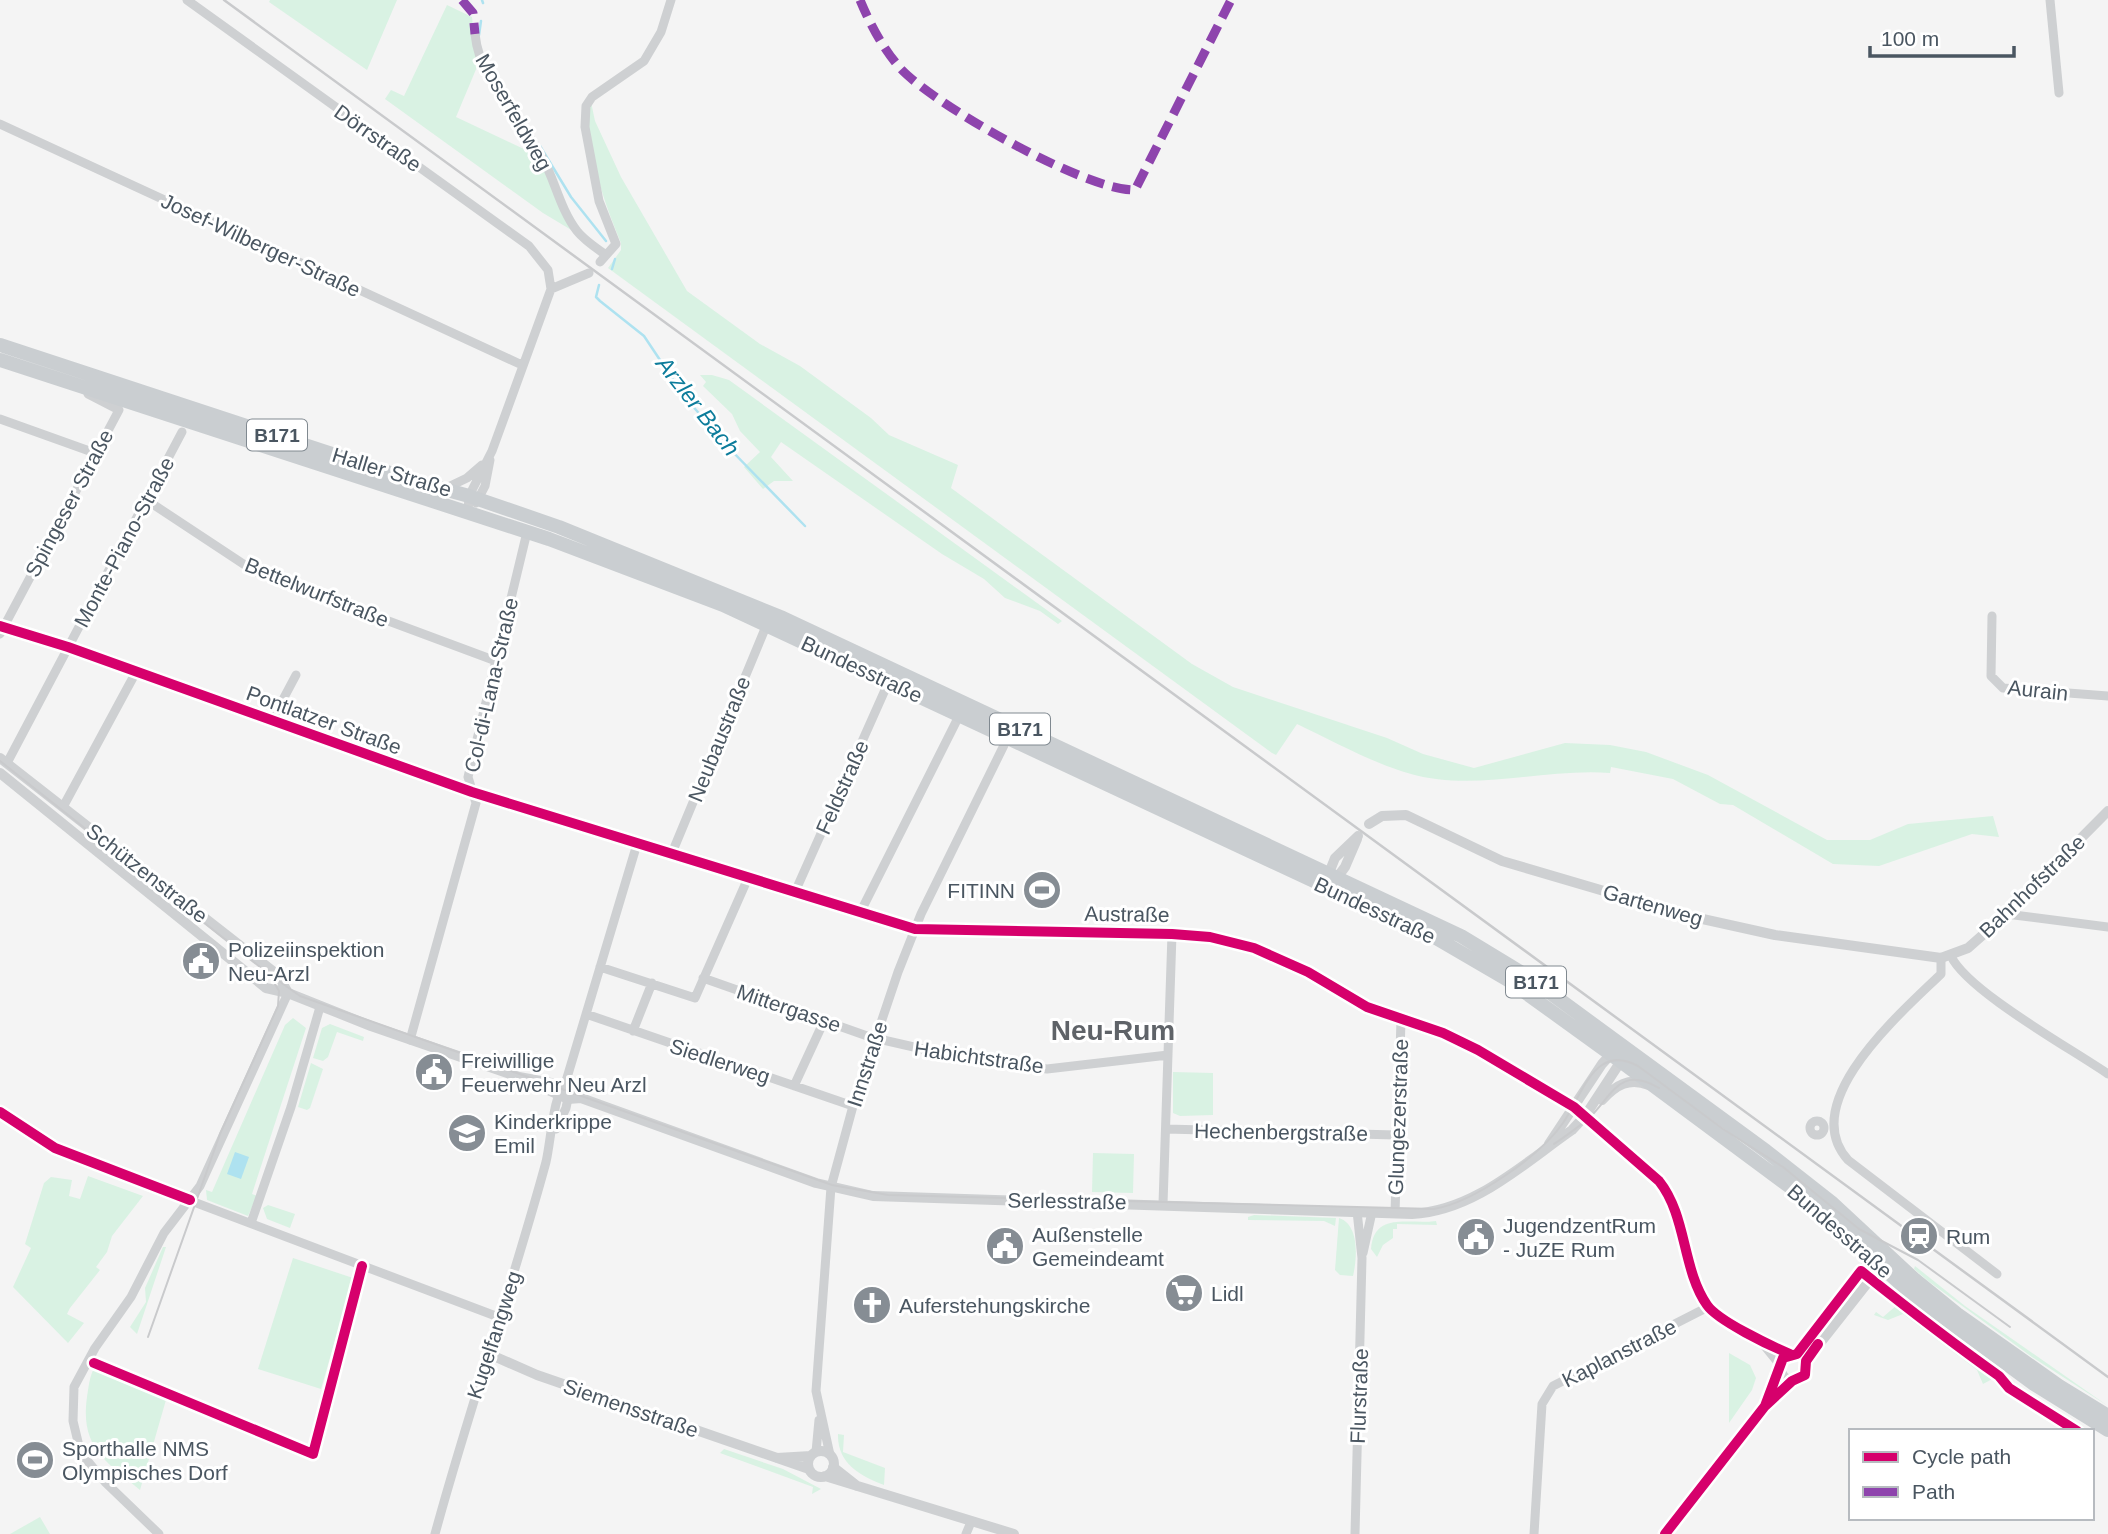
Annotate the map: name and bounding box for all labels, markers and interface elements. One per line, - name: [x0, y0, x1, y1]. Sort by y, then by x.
- scale bar: [1870, 14, 2014, 58]
- text: 100 m: [1881, 27, 1939, 50]
- street label: Moserfeldweg: [471, 50, 557, 174]
- street label: Dörrstraße: [330, 100, 426, 176]
- street label: Josef-Wilberger-Straße: [158, 189, 364, 301]
- water label: Arzler Bach: [650, 350, 745, 461]
- road number: B171: [247, 420, 307, 450]
- street label: Spingeser Straße: [20, 425, 118, 581]
- street label: Haller Straße: [329, 443, 455, 501]
- street label: Monte-Piano-Straße: [69, 453, 179, 631]
- street label: Bettelwurfstraße: [242, 553, 392, 631]
- street label: Col-di-Lana-Straße: [460, 595, 522, 775]
- street label: Bundesstraße: [798, 631, 926, 707]
- street label: Neubaustraße: [683, 673, 755, 805]
- street label: Aurain: [2007, 675, 2069, 705]
- street label: Pontlatzer Straße: [243, 681, 405, 759]
- road number: B171: [990, 714, 1050, 744]
- street label: Feldstraße: [811, 736, 873, 838]
- street label: Schützenstraße: [82, 819, 212, 927]
- street label: Bahnhofstraße: [1974, 830, 2090, 942]
- sports icon: FITINN: [1021, 869, 1063, 911]
- street label: Bundesstraße: [1311, 872, 1439, 948]
- place label: FITINN: [947, 879, 1015, 902]
- street label: Gartenweg: [1600, 880, 1706, 930]
- street label: Austraße: [1084, 902, 1170, 926]
- place label: Polizeiinspektion Neu-Arzl: [228, 938, 384, 985]
- public building icon: Polizeiinspektion Neu-Arzl: [180, 940, 222, 982]
- road number: B171: [1506, 966, 1566, 998]
- street label: Mittergasse: [734, 979, 844, 1037]
- district label: Neu-Rum: [1051, 1015, 1175, 1046]
- street label: Innstraße: [842, 1018, 892, 1110]
- street label: Siedlerweg: [667, 1034, 773, 1088]
- street label: Habichtstraße: [913, 1037, 1045, 1077]
- street label: Glungezerstraße: [1384, 1038, 1412, 1196]
- place label: Freiwillige Feuerwehr Neu Arzl: [461, 1049, 647, 1096]
- public building icon: Freiwillige Feuerwehr Neu Arzl: [413, 1051, 455, 1093]
- place label: Kinderkrippe Emil: [494, 1110, 612, 1157]
- school or university icon: Kinderkrippe Emil: [446, 1112, 488, 1154]
- street label: Hechenbergstraße: [1194, 1119, 1368, 1145]
- street label: Bundesstraße: [1783, 1179, 1897, 1283]
- street label: Serlesstraße: [1007, 1188, 1127, 1214]
- place label: JugendzentRum - JuZE Rum: [1503, 1214, 1656, 1261]
- station icon: Rum: [1898, 1215, 1940, 1257]
- public building icon: JugendzentRum - JuZE Rum: [1455, 1216, 1497, 1258]
- place label: Außenstelle Gemeindeamt: [1032, 1223, 1164, 1270]
- public building icon: Außenstelle Gemeindeamt: [984, 1225, 1026, 1267]
- place label: Rum: [1946, 1225, 1990, 1248]
- street label: Kugelfangweg: [462, 1268, 526, 1402]
- supermarket icon: Lidl: [1163, 1272, 1205, 1314]
- place label: Lidl: [1211, 1282, 1244, 1305]
- church icon: Auferstehungskirche: [851, 1284, 893, 1326]
- place label: Auferstehungskirche: [899, 1294, 1090, 1317]
- street label: Kaplanstraße: [1558, 1314, 1680, 1392]
- street label: Flurstraße: [1346, 1348, 1372, 1444]
- street label: Siemensstraße: [560, 1374, 702, 1442]
- legend: [1849, 1429, 2094, 1520]
- place label: Sporthalle NMS Olympisches Dorf: [62, 1437, 228, 1484]
- sports icon: Sporthalle NMS Olympisches Dorf: [14, 1439, 56, 1481]
- text: Cycle path: [1912, 1445, 2011, 1468]
- text: Path: [1912, 1480, 1955, 1503]

